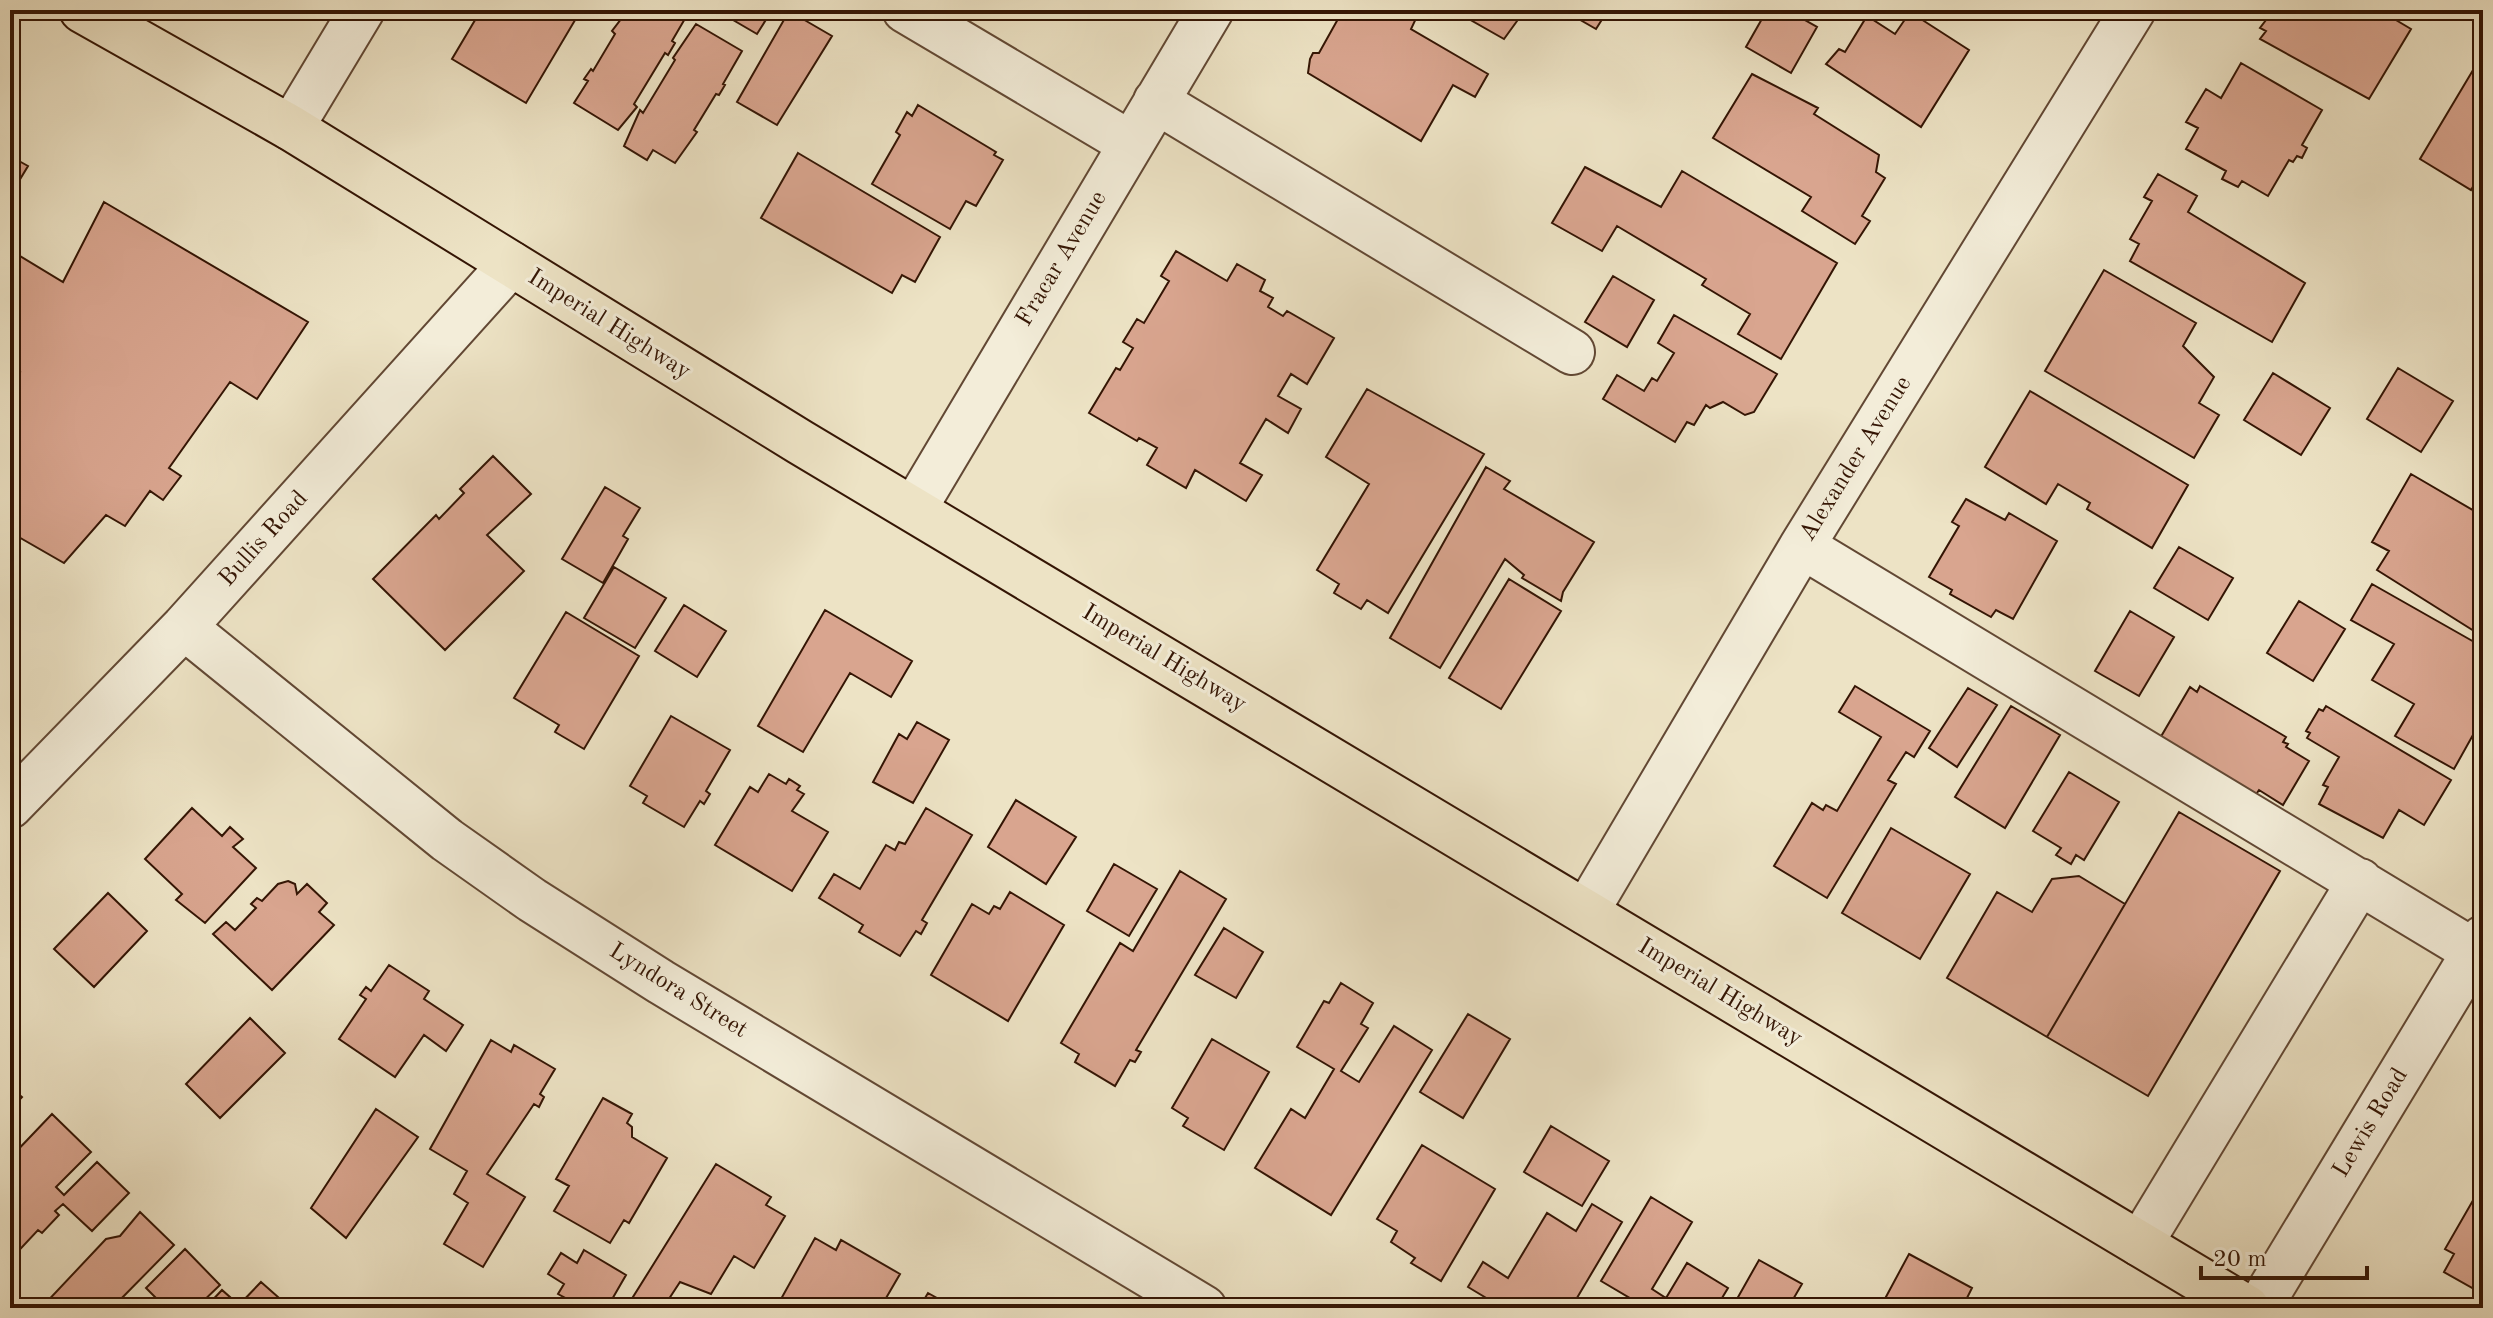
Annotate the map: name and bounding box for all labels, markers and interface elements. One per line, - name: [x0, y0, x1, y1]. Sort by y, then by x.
- street label: Fracar Avenue: [1012, 187, 1112, 331]
- street label: Imperial Highway: [523, 265, 695, 385]
- street label: Alexander Avenue: [1796, 372, 1916, 546]
- street label: Bullis Road: [215, 487, 313, 591]
- street label: Imperial Highway: [1078, 601, 1250, 718]
- street label: Imperial Highway: [1634, 935, 1806, 1052]
- street label: Lyndora Street: [605, 939, 751, 1043]
- street label: Lewis Road: [2329, 1064, 2413, 1182]
- scale bar: [2201, 1230, 2367, 1280]
- text: 20 m: [2213, 1248, 2267, 1272]

